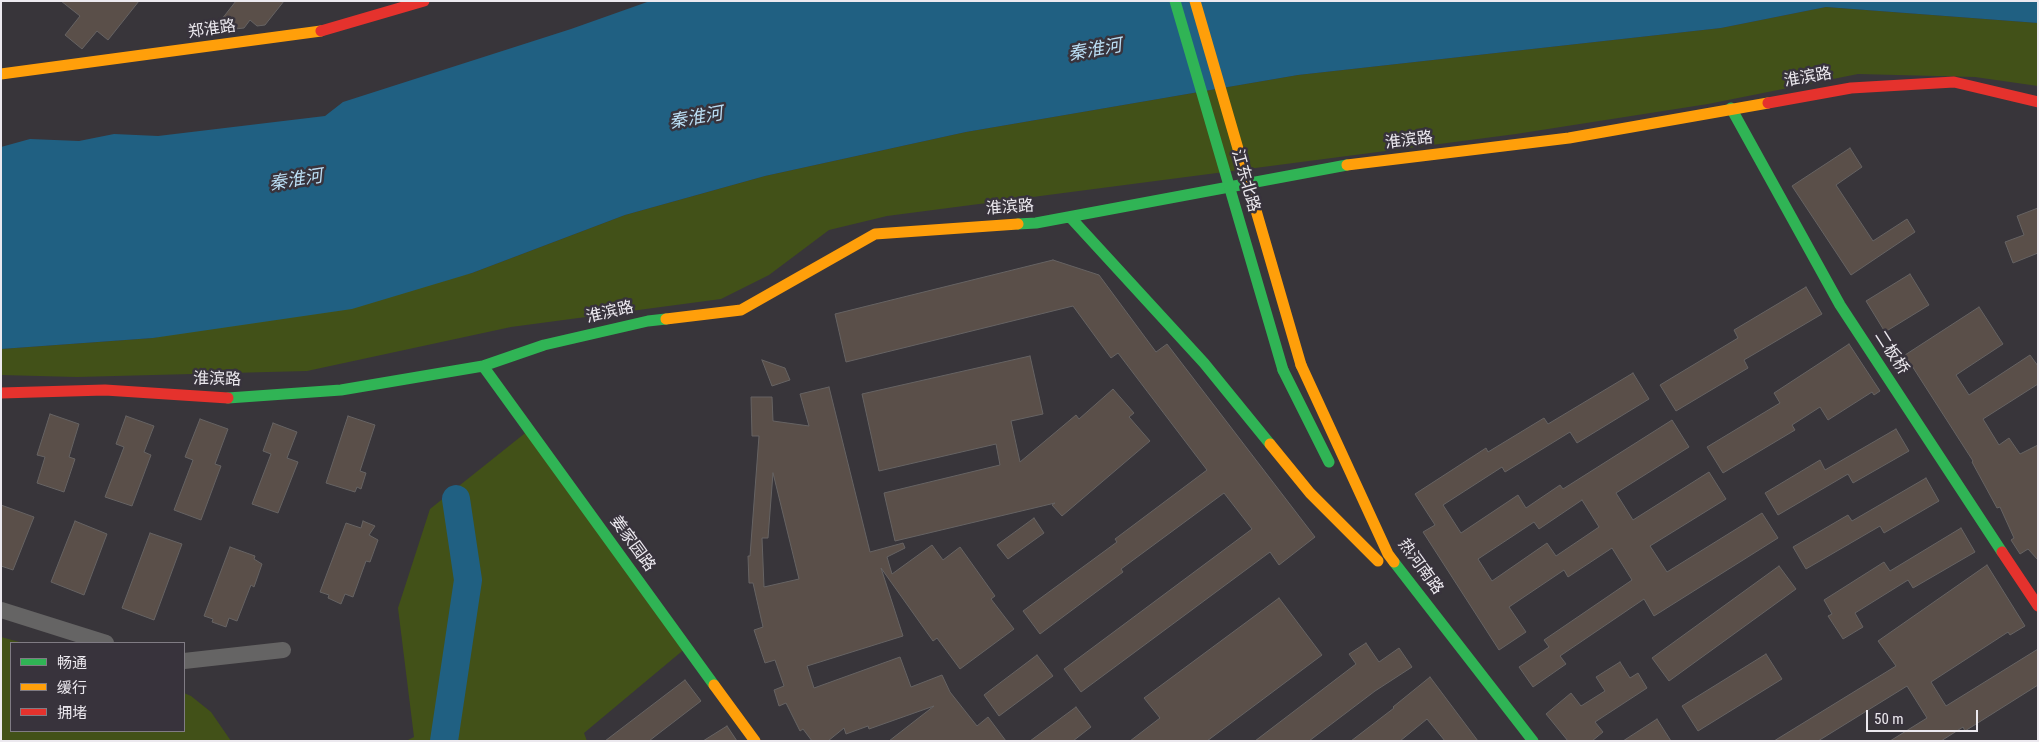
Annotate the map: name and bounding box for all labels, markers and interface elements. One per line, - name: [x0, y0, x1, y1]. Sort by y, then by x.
- street label: 郑淮路: [187, 17, 237, 43]
- water label: 秦淮河: [1067, 36, 1123, 66]
- street label: 淮滨路: [1783, 64, 1833, 92]
- water label: 秦淮河: [668, 104, 724, 134]
- street label: 淮滨路: [1384, 129, 1434, 153]
- street label: 江东北路: [1227, 148, 1263, 214]
- water label: 秦淮河: [268, 166, 324, 196]
- street label: 淮滨路: [985, 197, 1035, 219]
- street label: 淮滨路: [584, 298, 636, 328]
- street label: 二板桥: [1870, 328, 1912, 378]
- street label: 淮滨路: [193, 370, 241, 390]
- street label: 姜家园路: [605, 512, 659, 576]
- street label: 热河南路: [1393, 535, 1447, 599]
- legend: [10, 642, 185, 732]
- text: 畅通: [57, 654, 87, 672]
- text: 缓行: [57, 679, 87, 697]
- scale bar: [1869, 700, 1982, 732]
- text: 拥堵: [57, 704, 87, 722]
- text: 50 m: [1874, 710, 1904, 728]

